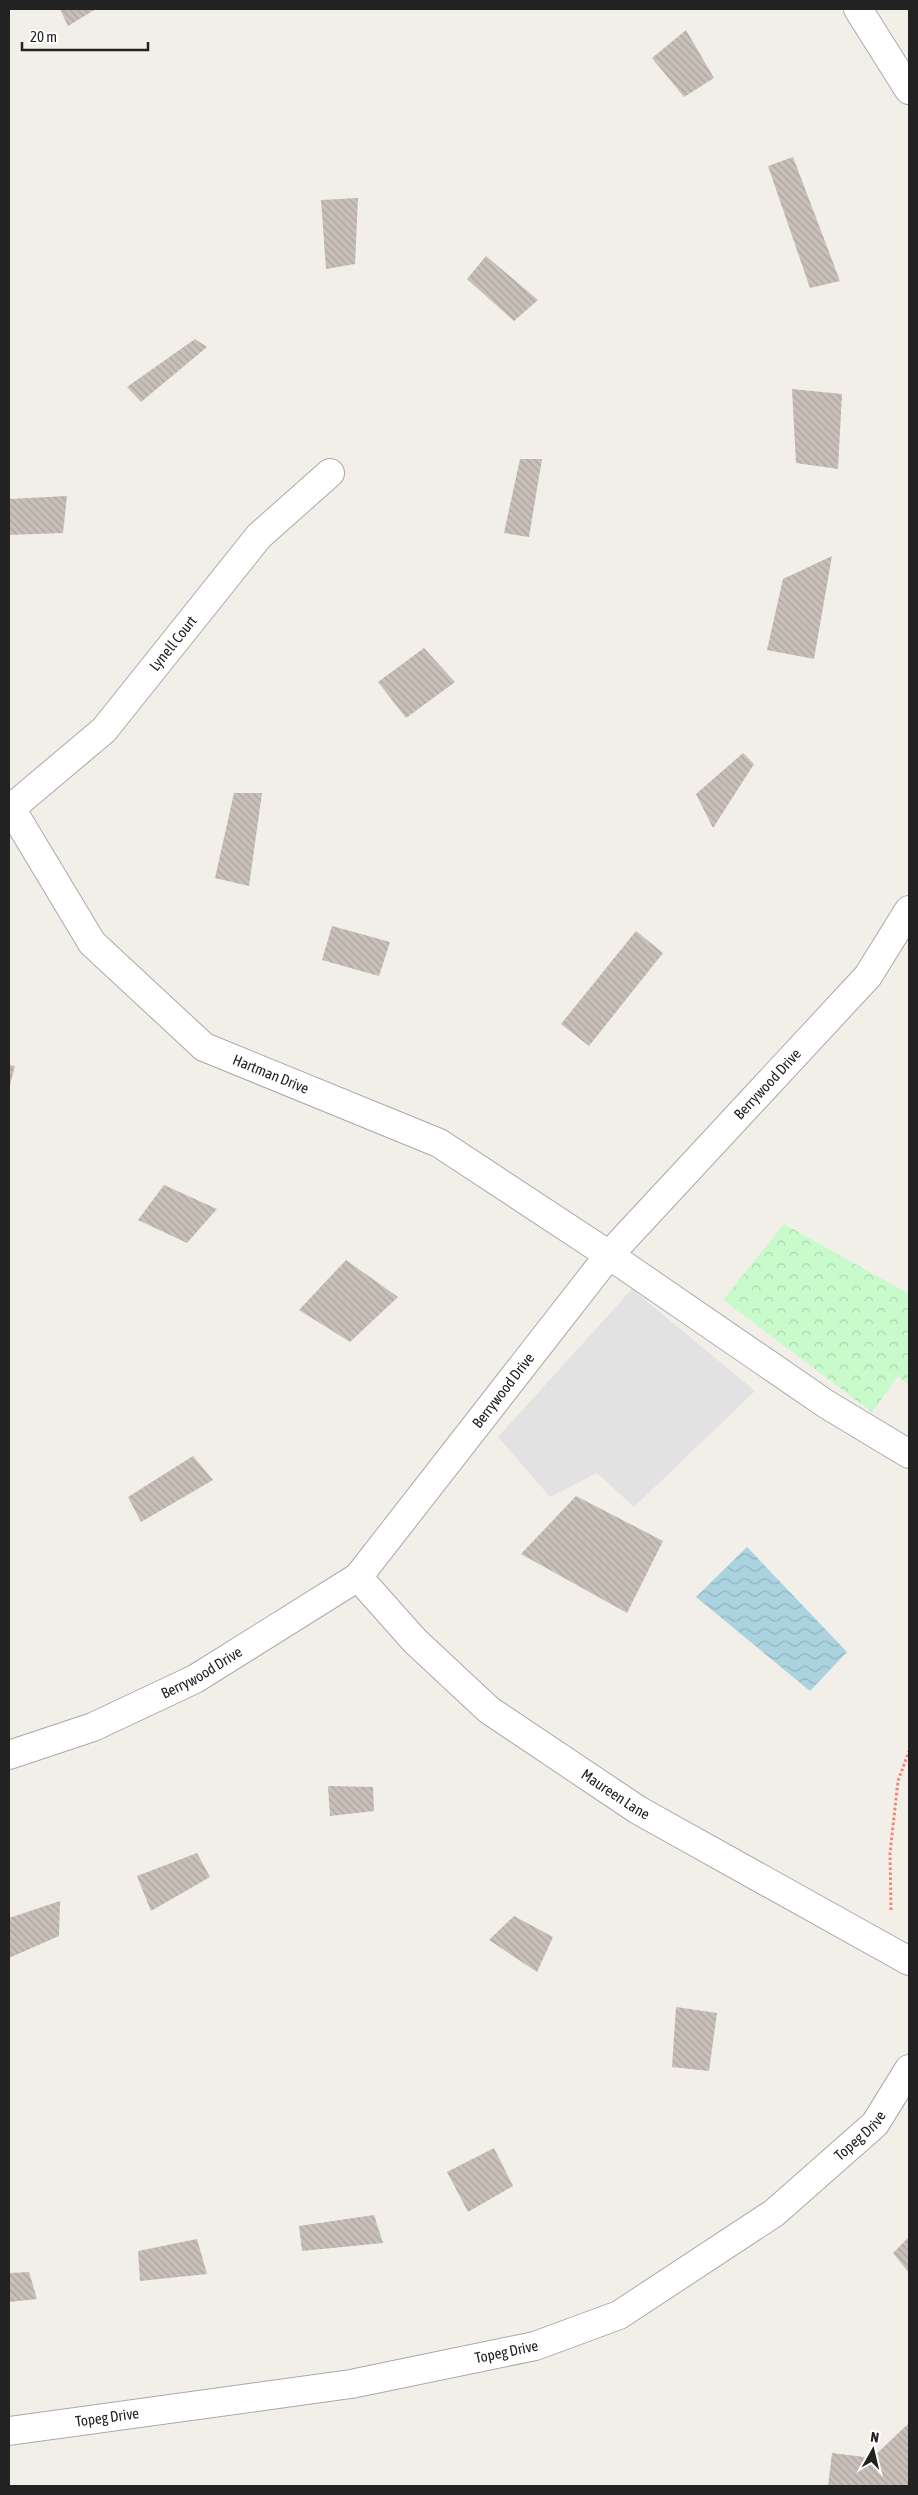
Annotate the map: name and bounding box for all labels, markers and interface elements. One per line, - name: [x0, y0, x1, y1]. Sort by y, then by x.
- scale bar: [22, 20, 149, 52]
- text: 20 m: [30, 28, 57, 45]
- street label: Lynell Court: [146, 612, 200, 674]
- street label: Berrywood Drive: [730, 1045, 804, 1123]
- street label: Hartman Drive: [230, 1051, 312, 1097]
- street label: Berrywood Drive: [469, 1349, 538, 1431]
- street label: Berrywood Drive: [158, 1643, 245, 1702]
- street label: Maureen Lane: [578, 1765, 653, 1823]
- street label: Topeg Drive: [831, 2108, 889, 2164]
- street label: Topeg Drive: [473, 2337, 540, 2366]
- street label: Topeg Drive: [74, 2404, 140, 2430]
- north arrow: [848, 2425, 898, 2475]
- text: N: [870, 2429, 880, 2446]

